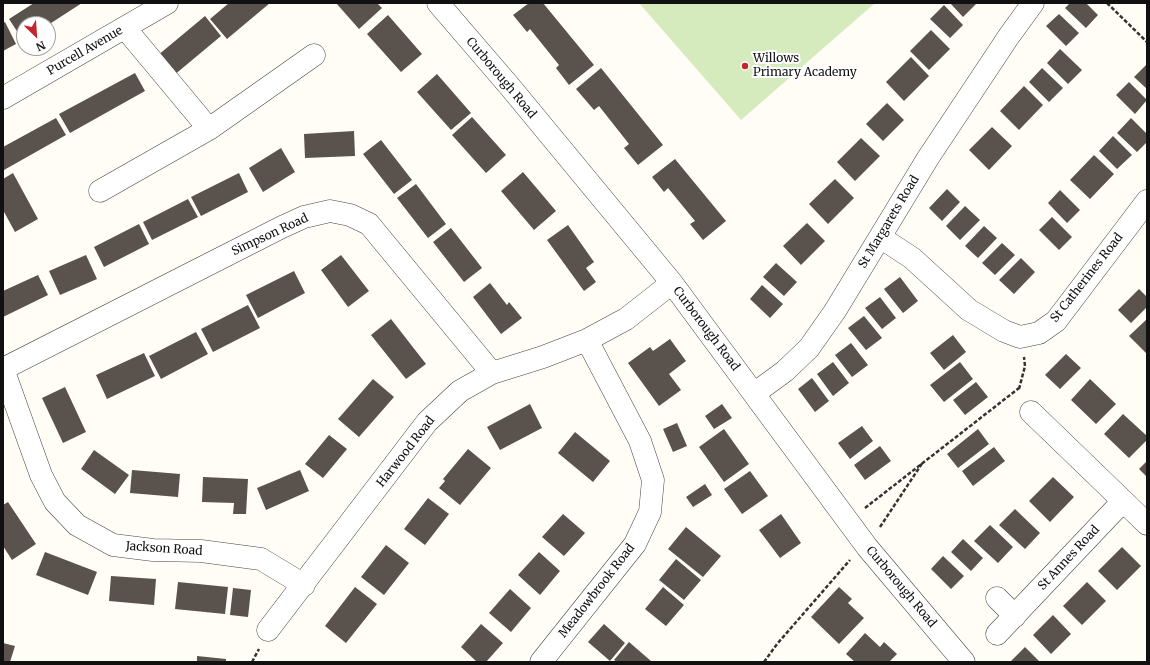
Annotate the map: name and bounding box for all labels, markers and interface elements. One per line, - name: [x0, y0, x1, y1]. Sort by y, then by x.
- north arrow: [16, 16, 56, 56]
- street label: Purcell Avenue: [45, 24, 125, 78]
- street label: Curborough Road: [463, 35, 539, 121]
- text: N: [34, 38, 48, 54]
- place label: Willows Primary Academy: [753, 52, 857, 80]
- marker: Willows Primary Academy: [740, 61, 750, 71]
- street label: St Margarets Road: [856, 173, 922, 271]
- street label: Simpson Road: [229, 211, 311, 259]
- street label: St Catherines Road: [1048, 231, 1126, 325]
- street label: Curborough Road: [670, 284, 742, 374]
- street label: Harwood Road: [374, 414, 438, 490]
- street label: St Annes Road: [1035, 523, 1103, 593]
- street label: Jackson Road: [125, 539, 203, 559]
- street label: Meadowbrook Road: [556, 541, 638, 641]
- street label: Curborough Road: [863, 544, 939, 630]

